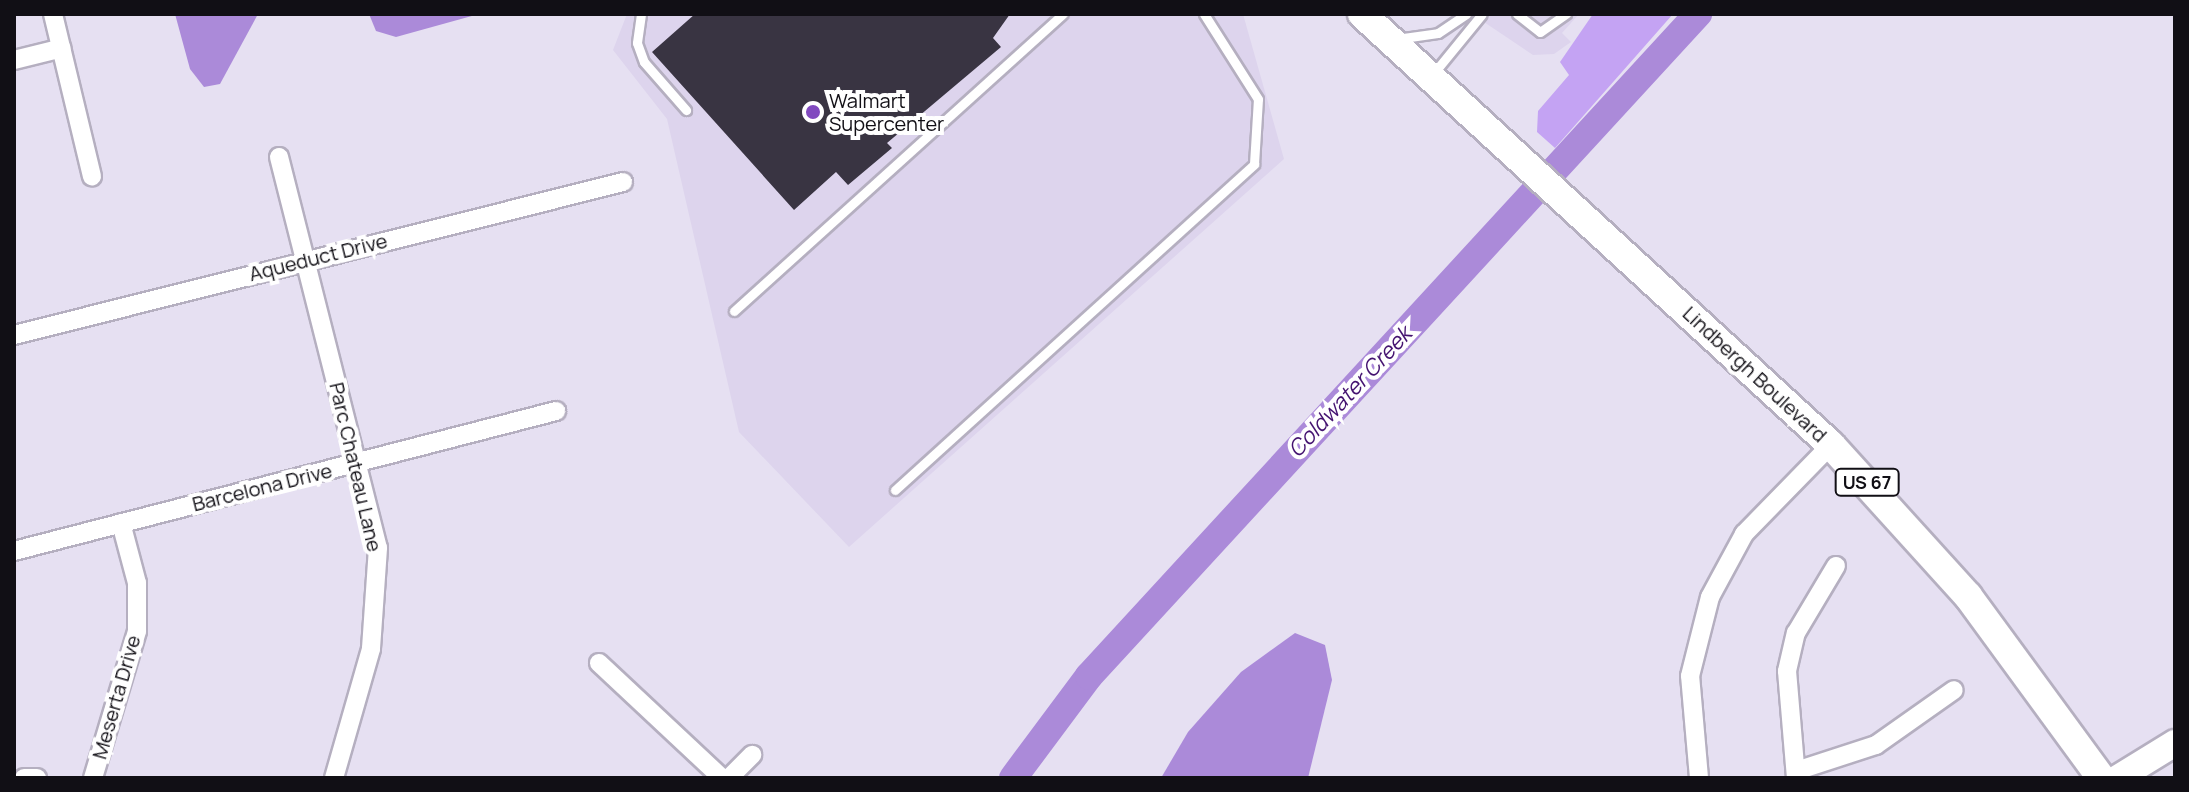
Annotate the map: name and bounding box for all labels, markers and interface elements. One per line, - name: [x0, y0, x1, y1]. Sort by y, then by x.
- place label: Walmart Supercenter: [829, 88, 944, 135]
- marker: Walmart Supercenter: [804, 103, 822, 121]
- street label: Aqueduct Drive: [246, 228, 390, 286]
- street label: Lindbergh Boulevard: [1678, 301, 1832, 447]
- water label: Coldwater Creek: [1283, 321, 1417, 463]
- street label: Parc Chateau Lane: [325, 380, 387, 554]
- street label: Barcelona Drive: [190, 458, 334, 516]
- road number: US 67: [1833, 468, 1901, 496]
- street label: Meserta Drive: [87, 632, 145, 762]

